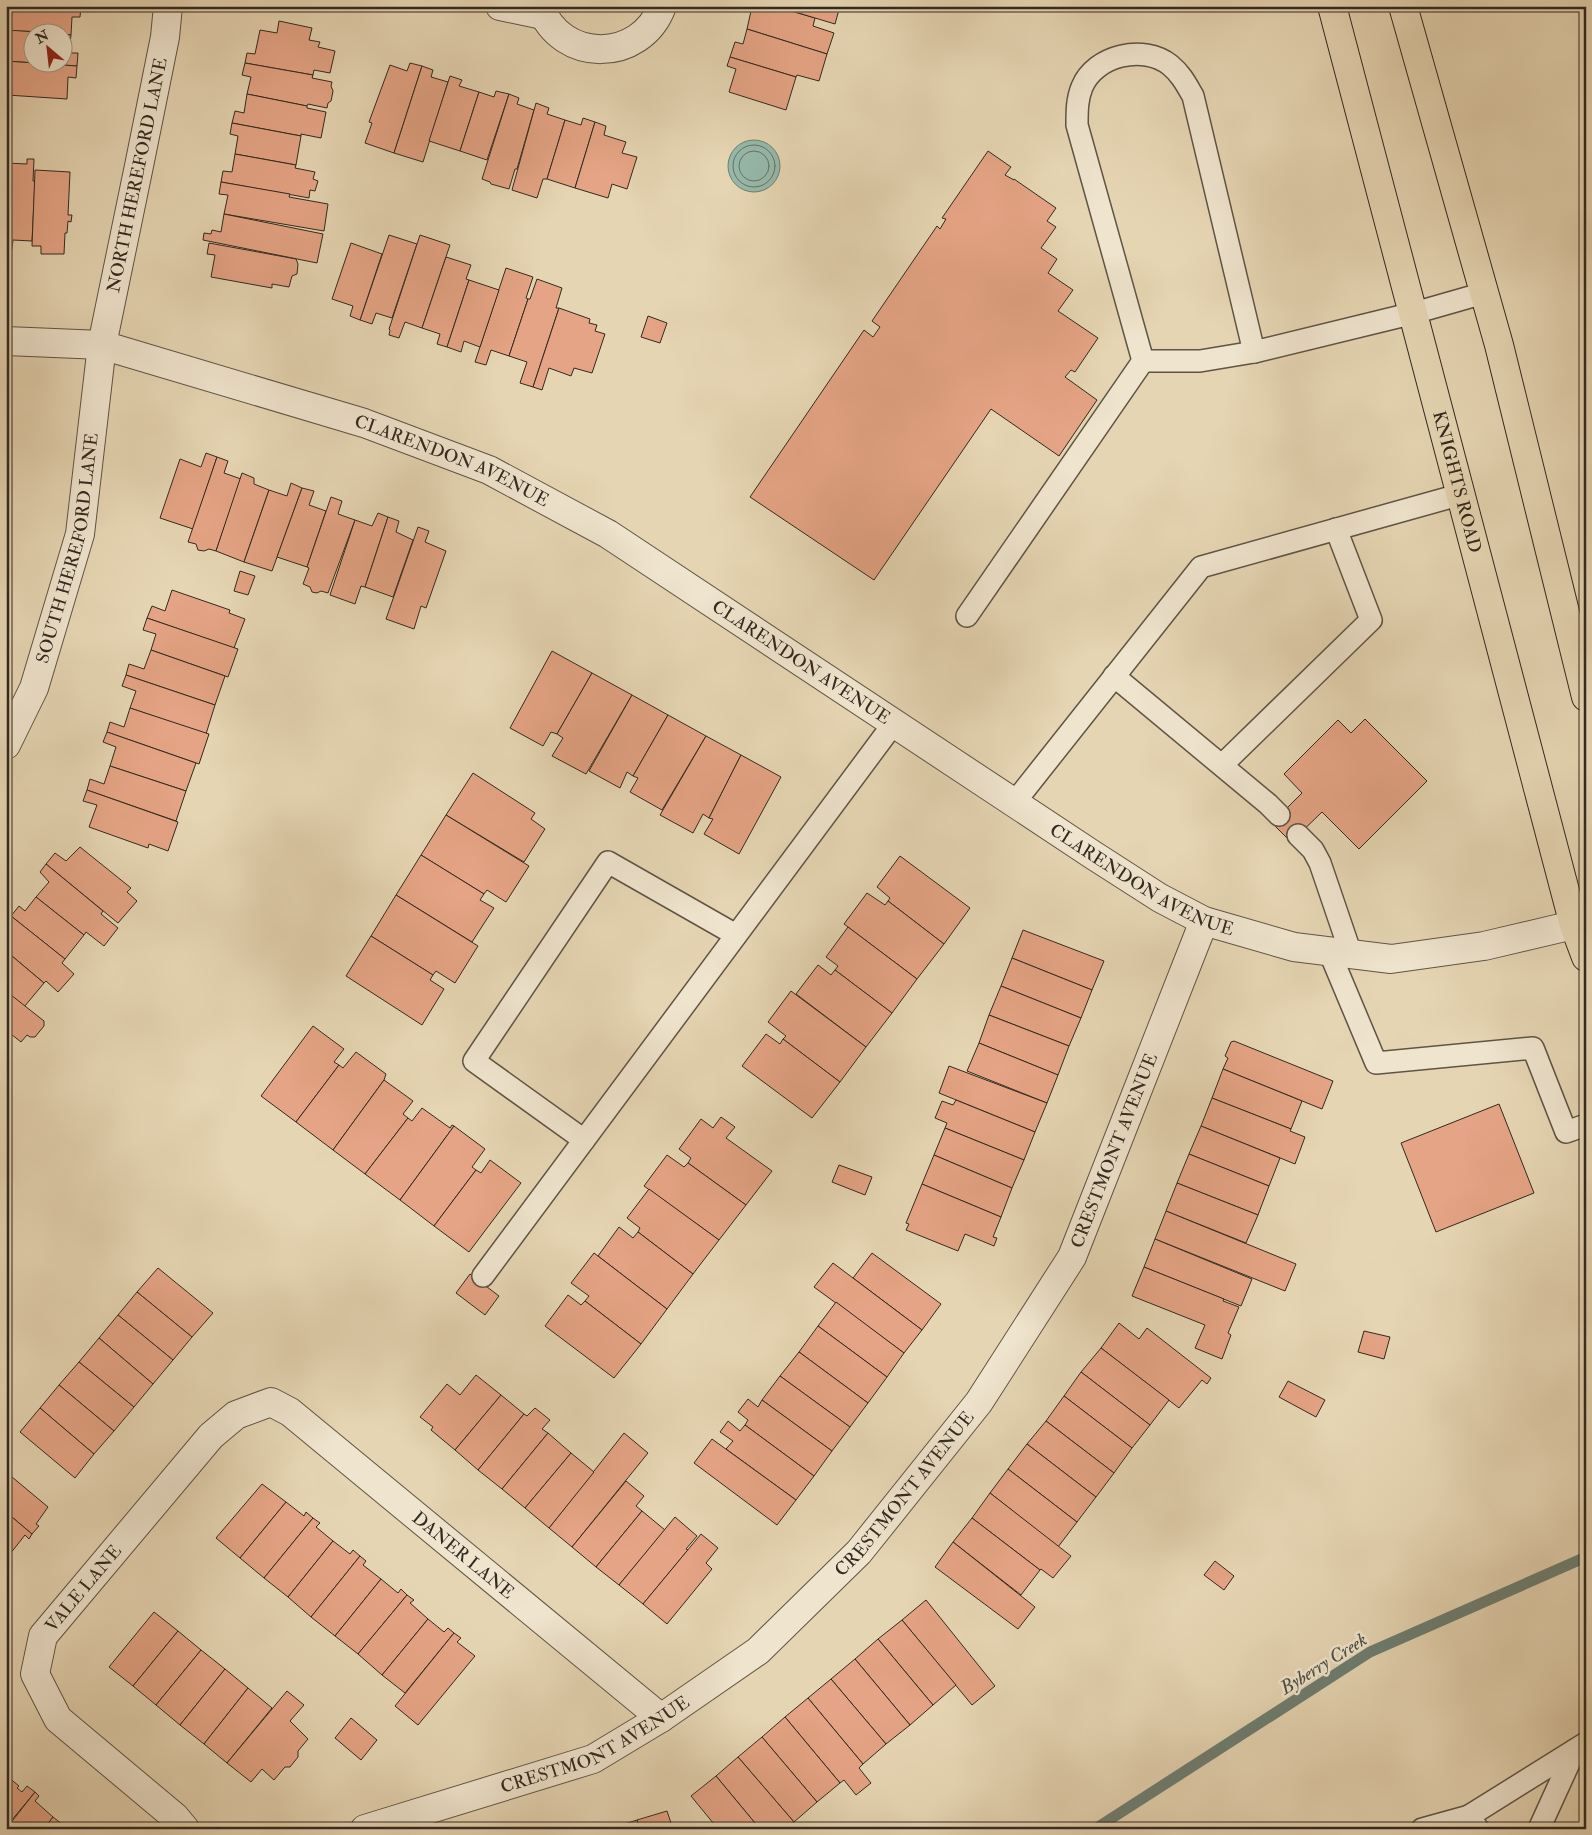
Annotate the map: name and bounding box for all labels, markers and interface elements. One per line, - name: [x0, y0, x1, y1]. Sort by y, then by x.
- north arrow: [22, 22, 72, 72]
- text: N: [32, 26, 52, 48]
- street label: NORTH HEREFORD LANE: [102, 56, 173, 295]
- street label: KNIGHTS ROAD: [1427, 408, 1487, 555]
- street label: CLARENDON AVENUE: [352, 410, 553, 512]
- street label: SOUTH HEREFORD LANE: [31, 432, 104, 666]
- street label: CLARENDON AVENUE: [708, 595, 895, 730]
- street label: CLARENDON AVENUE: [1045, 819, 1236, 941]
- street label: CRESTMONT AVENUE: [1066, 1050, 1163, 1252]
- street label: CRESTMONT AVENUE: [830, 1406, 979, 1582]
- street label: DANER LANE: [407, 1507, 519, 1604]
- street label: VALE LANE: [40, 1540, 127, 1637]
- water label: Byberry Creek: [1275, 1628, 1372, 1701]
- street label: CRESTMONT AVENUE: [498, 1691, 694, 1799]

